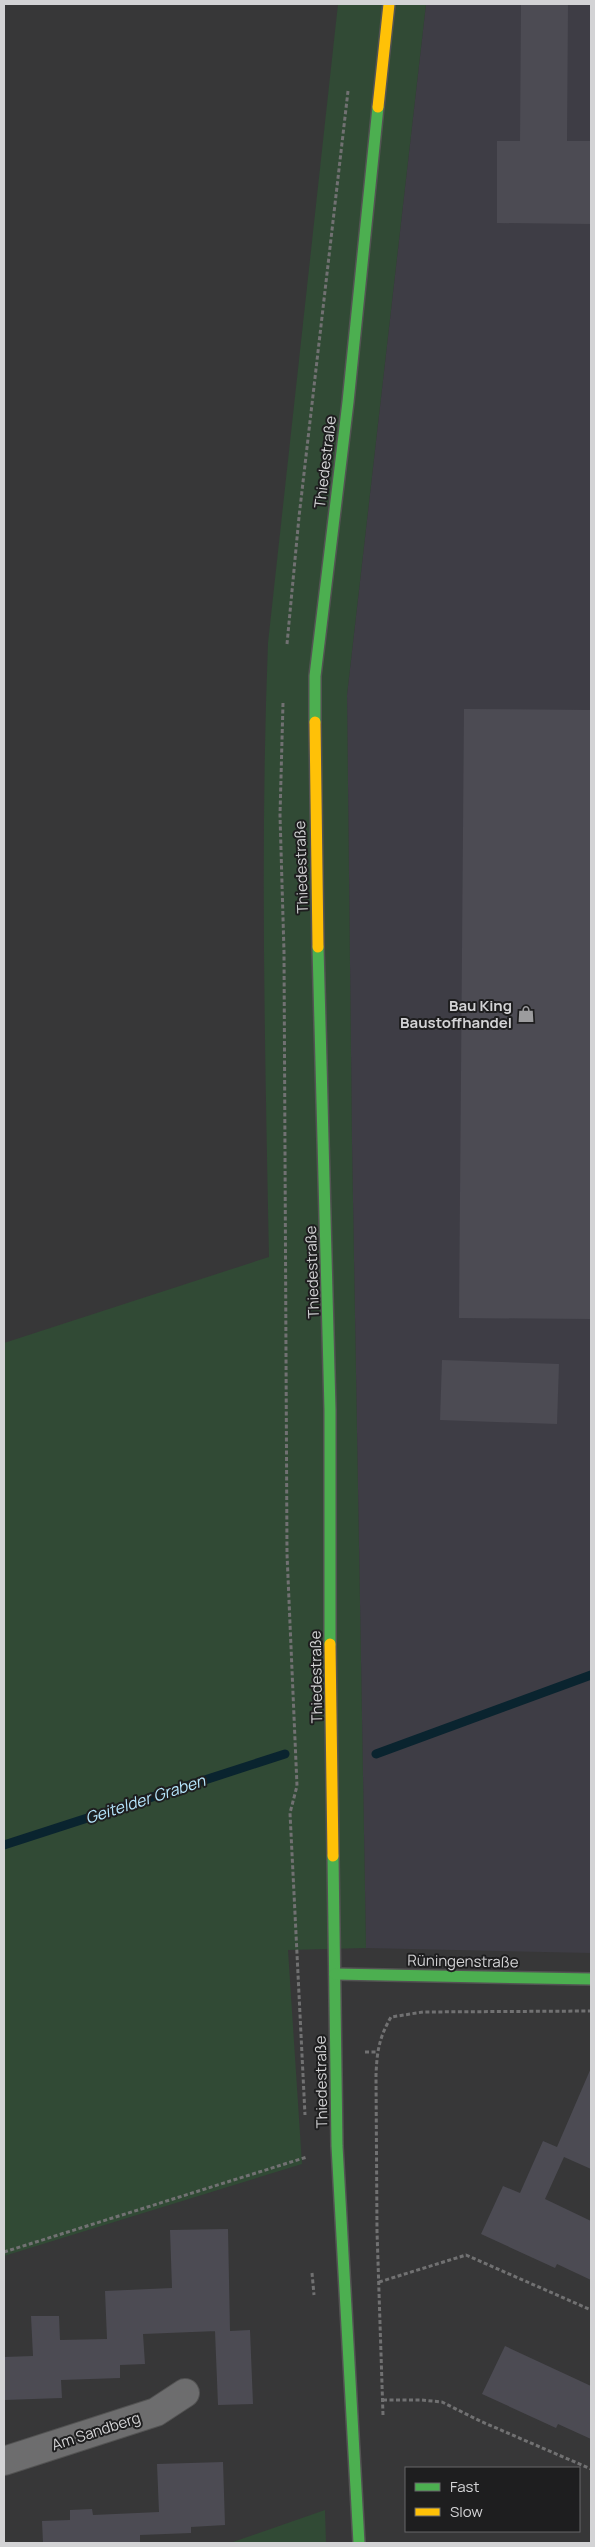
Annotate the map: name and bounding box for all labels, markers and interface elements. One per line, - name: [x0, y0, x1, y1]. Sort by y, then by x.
- street label: Thiedestraße: [309, 414, 341, 509]
- street label: Thiedestraße: [289, 820, 313, 914]
- place label: Bau King Baustoffhandel: [400, 995, 512, 1033]
- shop icon: Bau King Baustoffhandel: [516, 1004, 536, 1024]
- street label: Thiedestraße: [300, 1225, 324, 1319]
- street label: Thiedestraße: [305, 1630, 327, 1724]
- water label: Geitelder Graben: [82, 1769, 208, 1829]
- street label: Rüningenstraße: [407, 1950, 519, 1972]
- street label: Thiedestraße: [310, 2035, 332, 2129]
- street label: Am Sandberg: [49, 2407, 143, 2455]
- legend: [405, 2467, 580, 2532]
- text: Fast: [450, 2476, 479, 2497]
- text: Slow: [450, 2501, 483, 2522]

